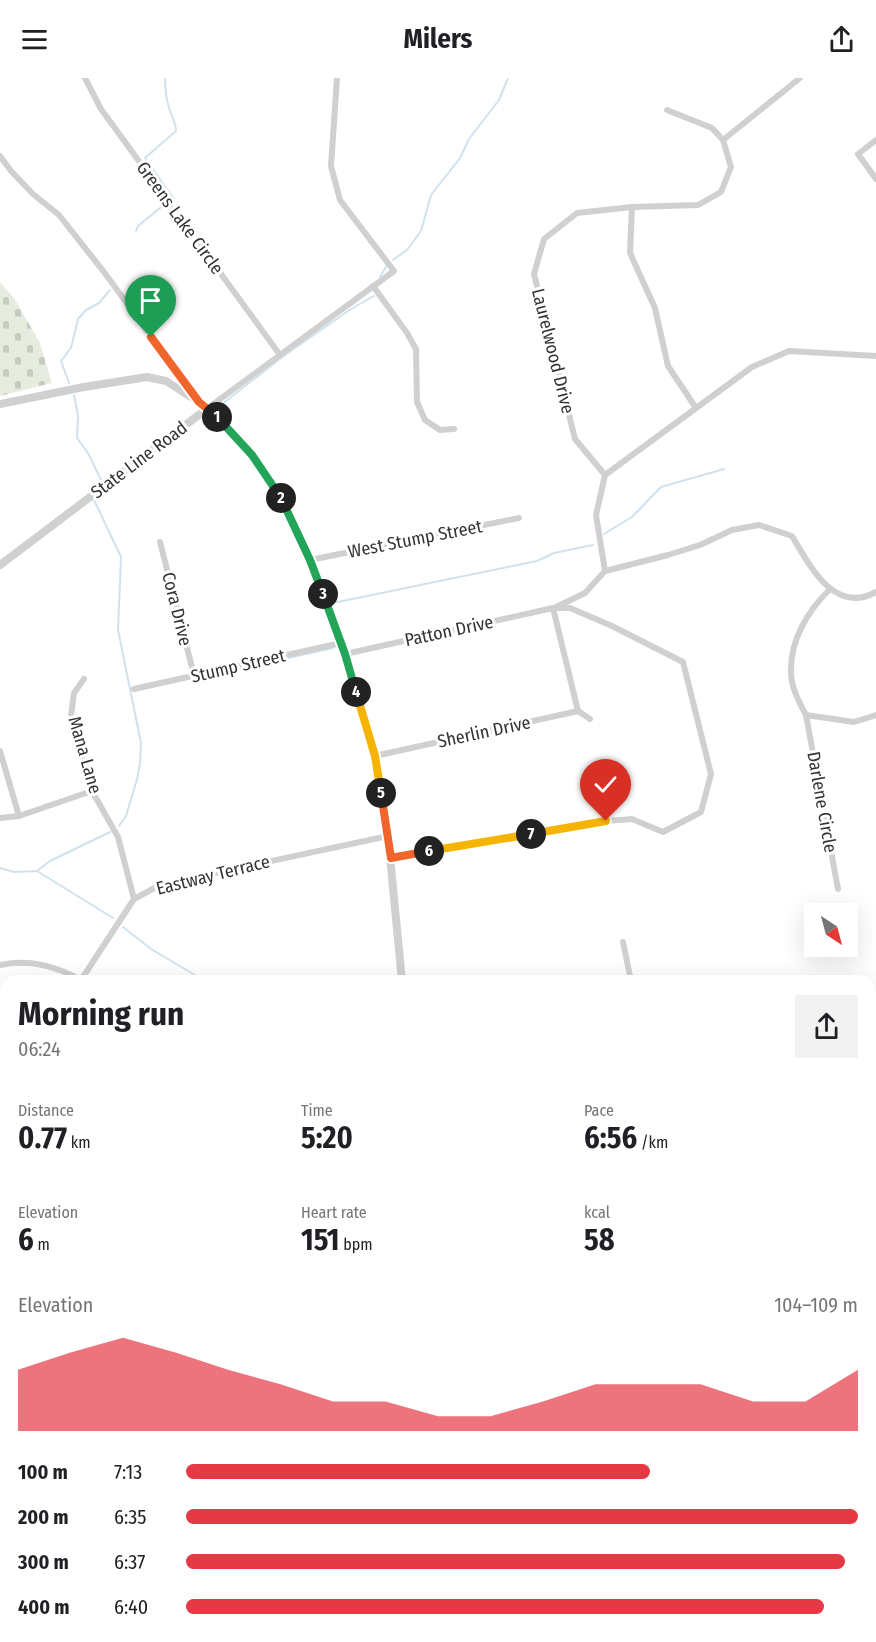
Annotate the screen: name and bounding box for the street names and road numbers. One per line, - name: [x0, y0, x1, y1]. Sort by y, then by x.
- street label: Greens Lake Circle: [132, 157, 228, 279]
- street label: Laurelwood Drive: [527, 286, 579, 416]
- street label: State Line Road: [87, 417, 191, 503]
- street label: West Stump Street: [346, 515, 484, 563]
- street label: Cora Drive: [157, 570, 197, 648]
- street label: Patton Drive: [403, 611, 495, 651]
- street label: Stump Street: [189, 644, 287, 688]
- street label: Sherlin Drive: [435, 711, 533, 753]
- street label: Mana Lane: [64, 714, 107, 796]
- street label: Darlene Circle: [802, 750, 842, 854]
- street label: Eastway Terrace: [154, 850, 272, 900]

